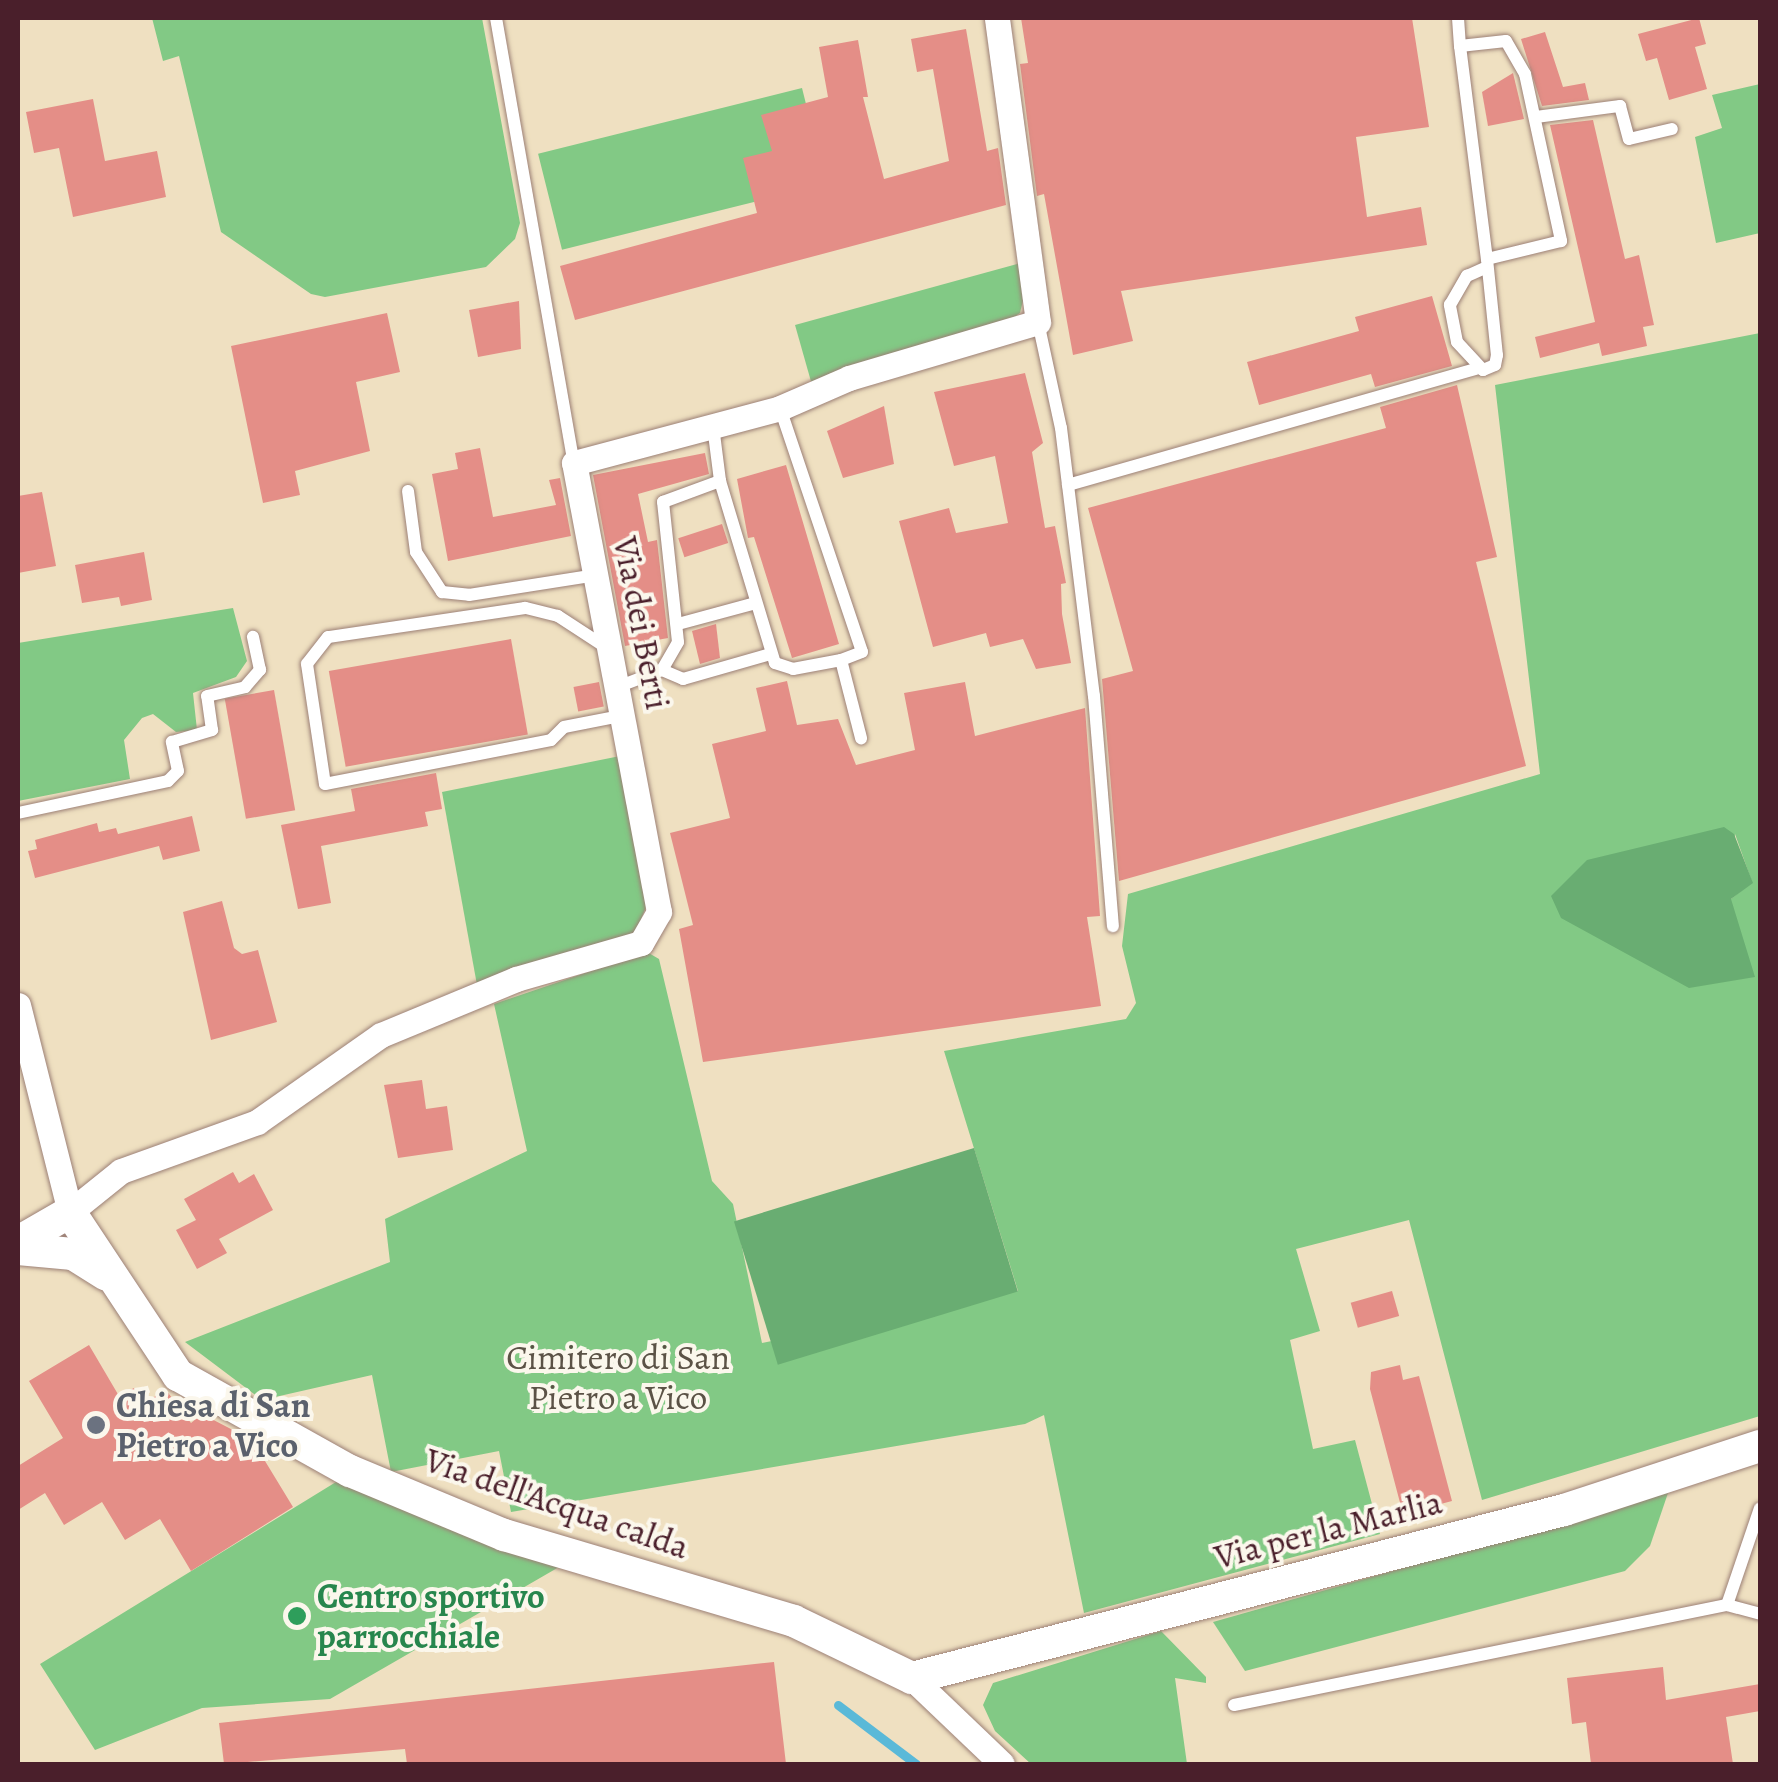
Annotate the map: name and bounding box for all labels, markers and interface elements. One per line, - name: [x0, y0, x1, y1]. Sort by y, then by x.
- street label: Via dei Berti: [605, 533, 679, 713]
- park label: Cimitero di San Pietro a Vico: [506, 1336, 730, 1418]
- place label: Chiesa di San Pietro a Vico: [116, 1384, 310, 1466]
- marker: Chiesa di San Pietro a Vico: [85, 1414, 107, 1436]
- street label: Via dell'Acqua calda: [420, 1438, 694, 1568]
- street label: Via per la Marlia: [1210, 1480, 1446, 1578]
- place label: Centro sportivo parrocchiale: [317, 1575, 545, 1657]
- marker: Centro sportivo parrocchiale: [286, 1605, 308, 1627]

